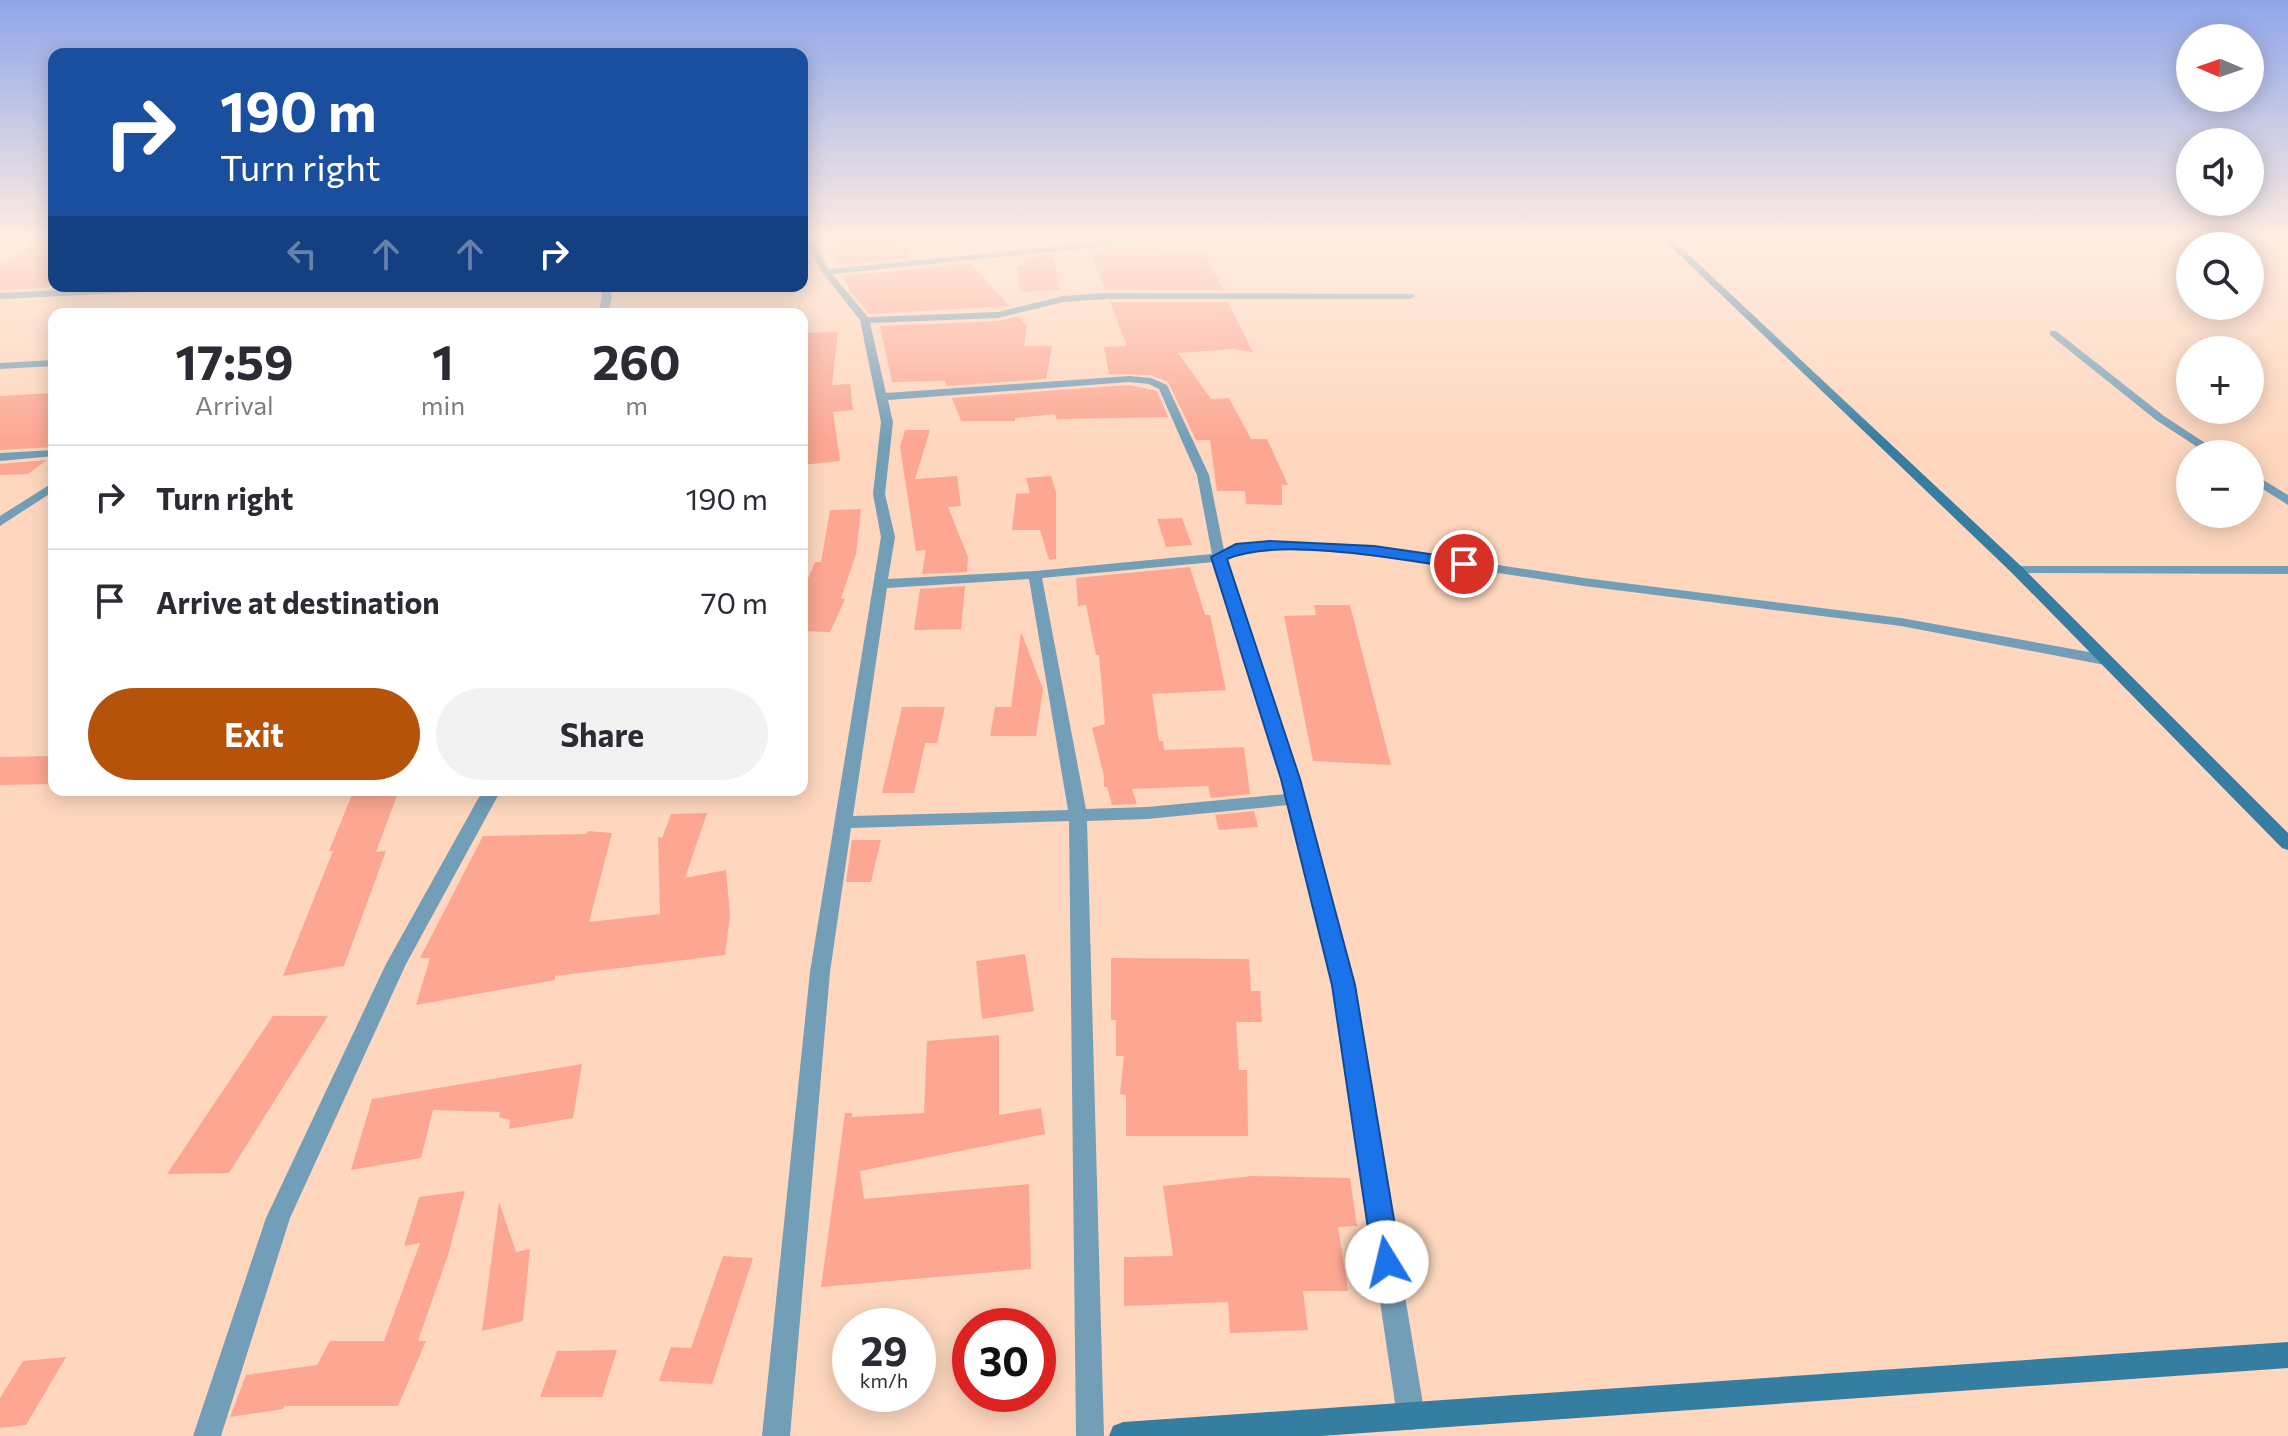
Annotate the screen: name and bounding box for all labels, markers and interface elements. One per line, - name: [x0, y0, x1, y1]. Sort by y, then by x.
- north arrow: [2176, 24, 2264, 112]
- map controls: [2176, 24, 2264, 528]
- text: 190 m: [220, 75, 377, 144]
- icon: right: [88, 80, 192, 184]
- button: sound: [2176, 128, 2264, 216]
- text: Turn right: [220, 144, 381, 188]
- icon: left: [280, 232, 324, 276]
- icon: ahead: [364, 232, 408, 276]
- icon: ahead: [448, 232, 492, 276]
- icon: right: [532, 232, 576, 276]
- button: search: [2176, 232, 2264, 320]
- text: 17:59: [175, 331, 294, 390]
- text: 1: [432, 331, 454, 390]
- text: 260: [592, 331, 681, 390]
- button: +: [2176, 336, 2264, 424]
- text: Arrival: [195, 389, 274, 420]
- text: min: [421, 389, 465, 420]
- text: m: [625, 389, 648, 420]
- button: −: [2176, 440, 2264, 528]
- icon: right: [88, 475, 132, 519]
- text: Turn right: [156, 479, 293, 516]
- text: 190 m: [685, 479, 768, 516]
- pin: [1430, 530, 1498, 598]
- icon: arrive: [1442, 542, 1486, 586]
- icon: arrive: [88, 579, 132, 623]
- text: Arrive at destination: [156, 583, 440, 620]
- text: 70 m: [701, 583, 768, 620]
- button: Exit: [88, 688, 420, 780]
- button: Share: [436, 688, 768, 780]
- position arrow: [1345, 1220, 1429, 1304]
- speed limit sign: 30: [952, 1308, 1056, 1412]
- text: 29: [860, 1325, 908, 1374]
- text: km/h: [860, 1368, 908, 1392]

